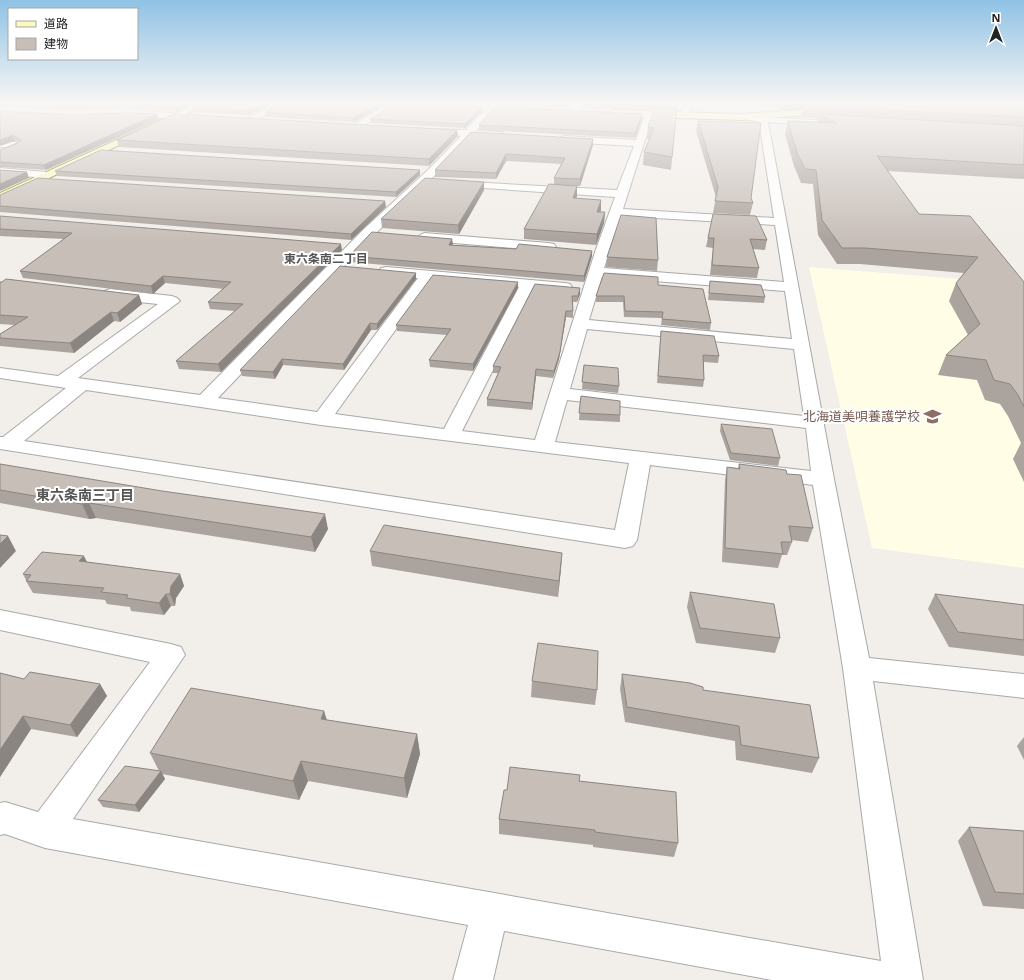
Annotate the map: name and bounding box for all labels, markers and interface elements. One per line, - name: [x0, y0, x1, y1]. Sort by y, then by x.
- legend: [8, 8, 138, 60]
- north arrow: [976, 8, 1016, 48]
- text: N: [992, 10, 1000, 25]
- text: 道路: [44, 15, 68, 32]
- text: 建物: [44, 35, 68, 52]
- district label: 東六条南二丁目: [284, 250, 368, 267]
- school or university icon: 北海道美唄養護学校: [923, 406, 943, 426]
- place label: 北海道美唄養護学校: [803, 407, 920, 425]
- district label: 東六条南三丁目: [36, 485, 134, 504]

